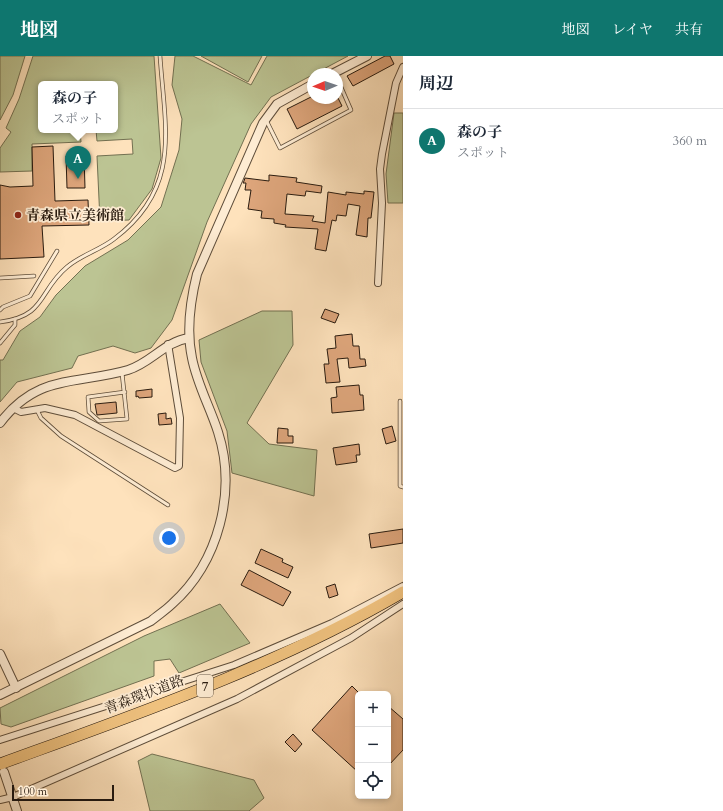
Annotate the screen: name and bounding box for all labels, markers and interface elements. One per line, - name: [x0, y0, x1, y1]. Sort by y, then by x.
- text: 地図: [20, 17, 58, 43]
- text: 地図: [562, 20, 590, 39]
- text: レイヤ: [612, 20, 653, 39]
- text: 共有: [675, 20, 703, 39]
- north arrow: [307, 68, 343, 104]
- text: 周辺: [419, 72, 453, 95]
- popup: [38, 81, 118, 133]
- text: 森の子: [52, 88, 97, 108]
- text: スポット: [52, 110, 104, 128]
- text: 森の子: [457, 122, 502, 142]
- text: A: [427, 132, 437, 150]
- text: 360 m: [673, 132, 707, 150]
- text: スポット: [457, 144, 509, 162]
- pin: A: [65, 146, 91, 179]
- place label: 青森県立美術館: [26, 206, 124, 225]
- marker: 青森県立美術館: [13, 210, 23, 220]
- your location: [159, 528, 179, 548]
- street label: 青森環状道路: [102, 671, 187, 718]
- road number: 7: [197, 675, 213, 697]
- map controls: [355, 691, 391, 799]
- button: +: [355, 691, 391, 727]
- button: −: [355, 727, 391, 763]
- button: locate: [355, 763, 391, 799]
- scale bar: [12, 783, 114, 802]
- text: 100 m: [18, 784, 47, 799]

